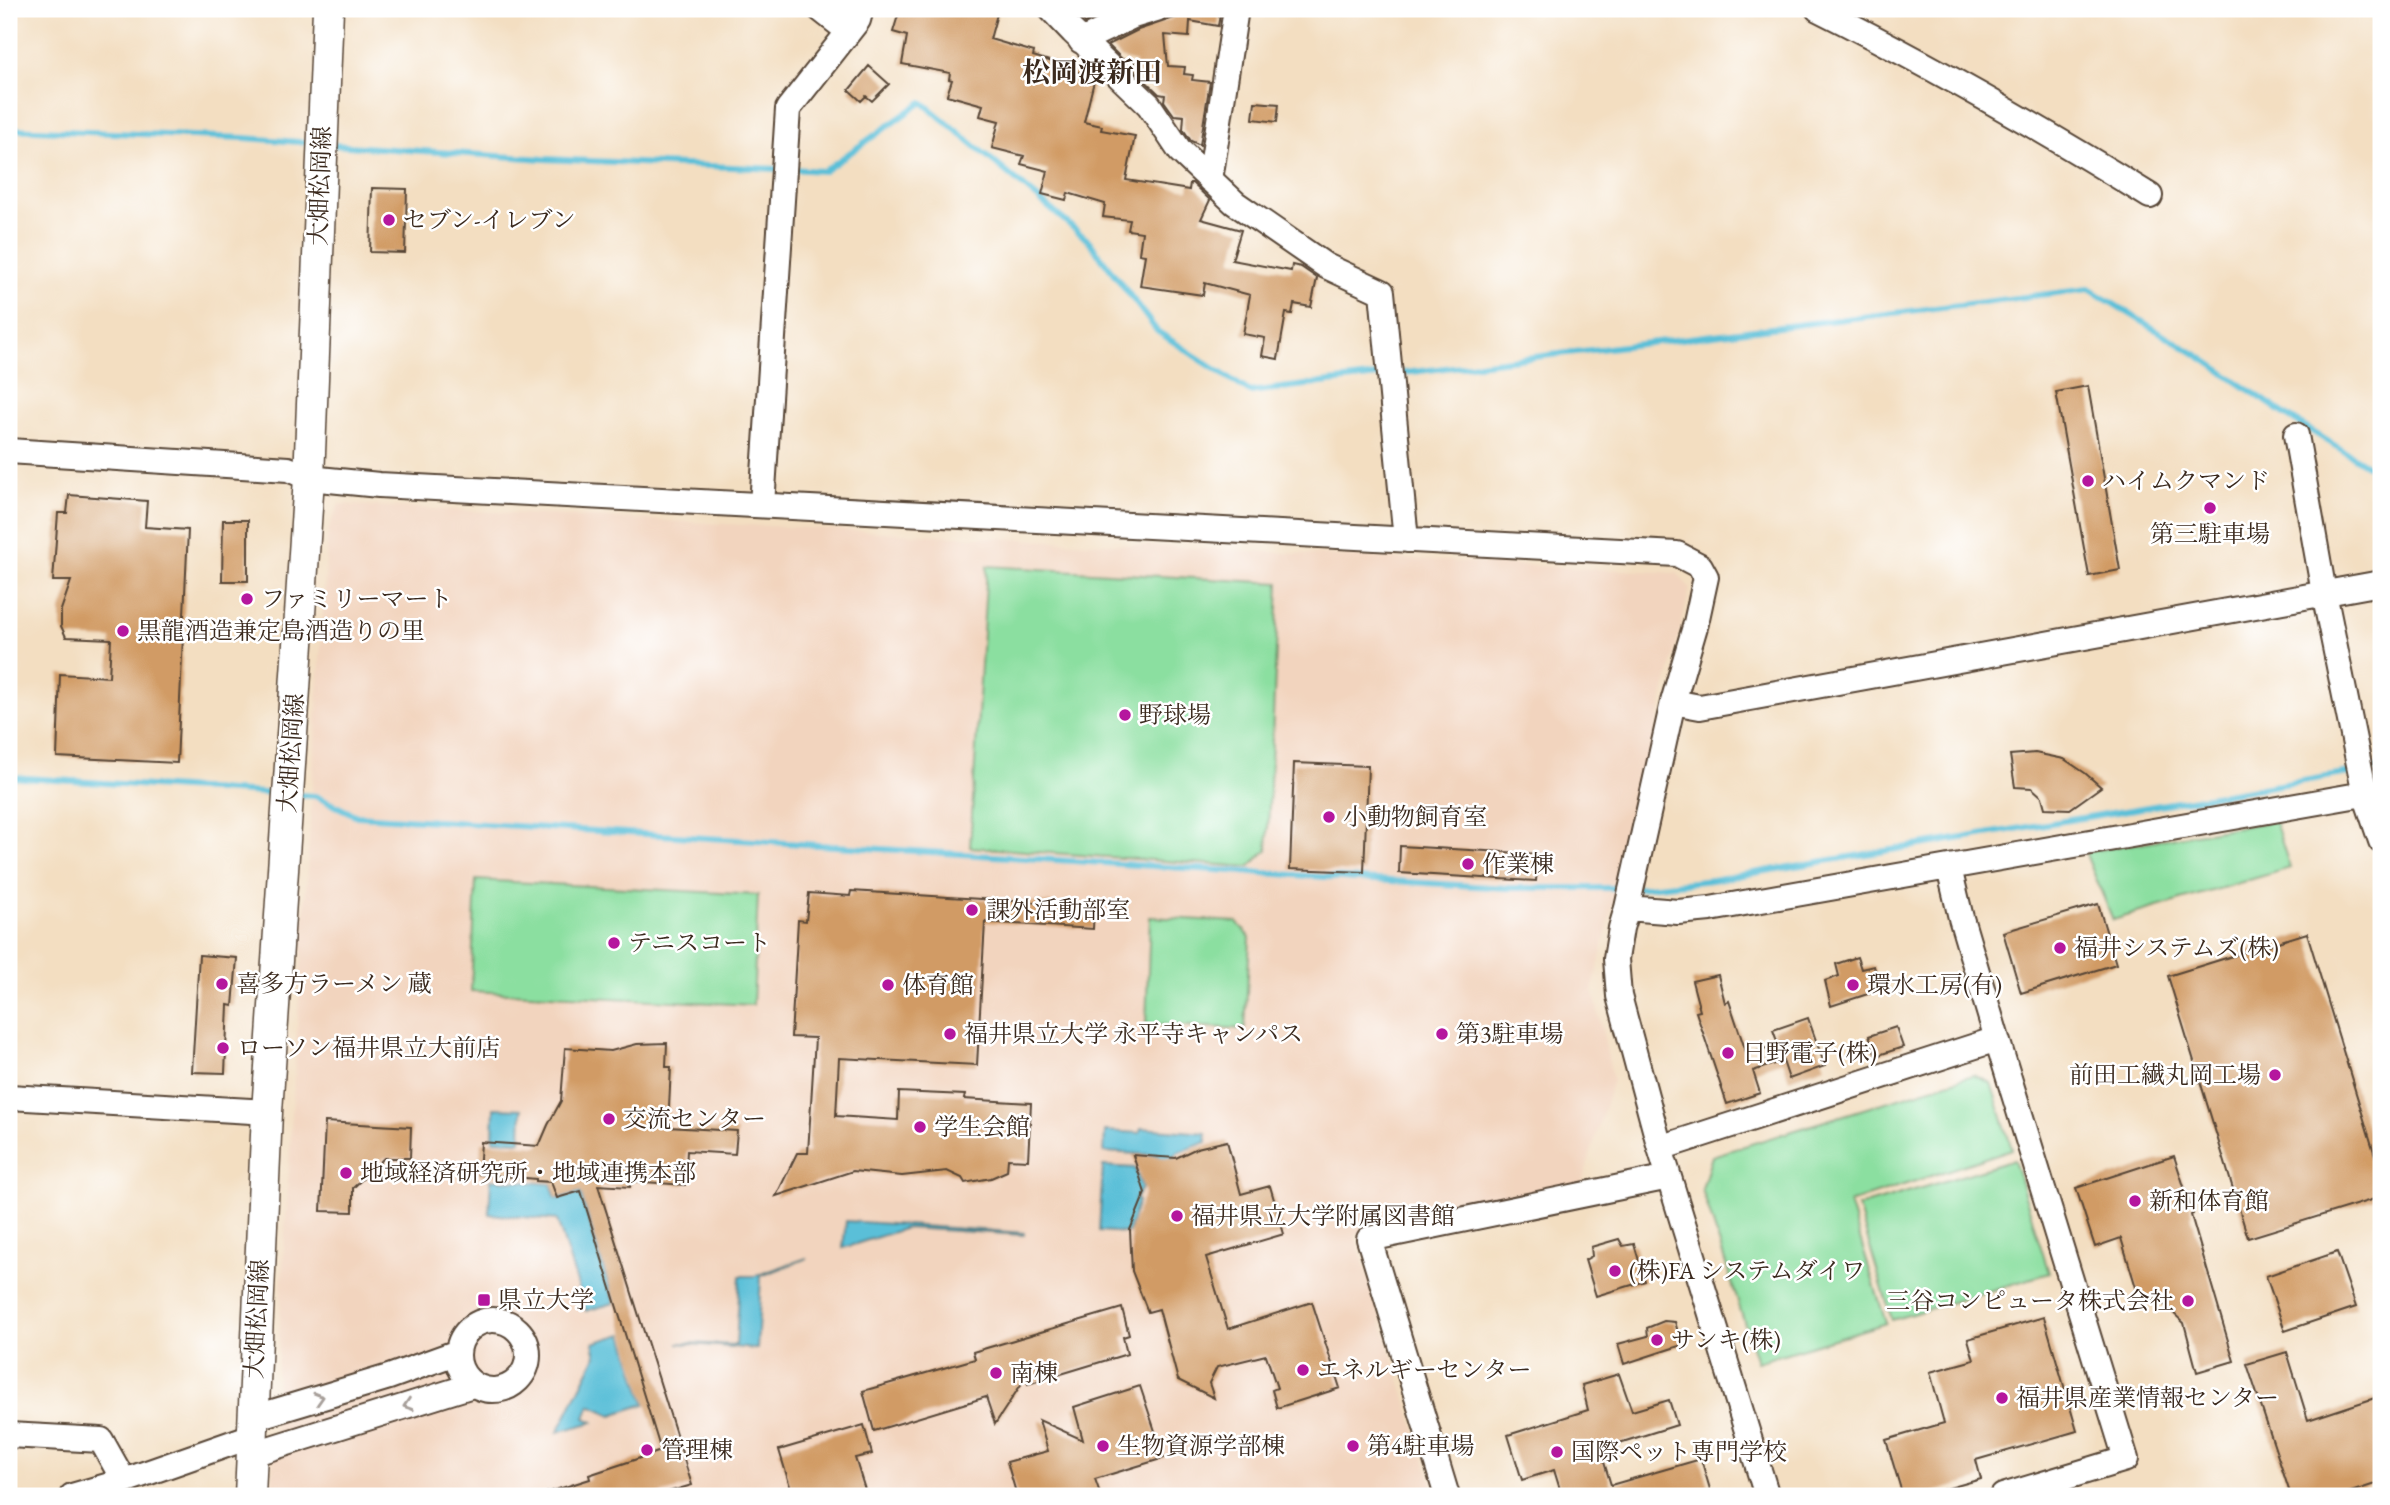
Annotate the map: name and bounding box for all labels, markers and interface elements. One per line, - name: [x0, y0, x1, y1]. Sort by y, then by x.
- district label: 松岡渡新田: [1022, 54, 1162, 90]
- street label: 大畑松岡線: [302, 125, 337, 246]
- place label: セブン-イレブン: [403, 204, 576, 235]
- marker: セブン-イレブン: [381, 212, 397, 228]
- place label: ハイムクマンド: [2102, 465, 2270, 496]
- marker: ハイムクマンド: [2080, 473, 2096, 489]
- marker: 第三駐車場: [2202, 500, 2218, 516]
- place label: 第三駐車場: [2150, 518, 2270, 549]
- place label: ファミリーマート: [261, 583, 453, 614]
- marker: ファミリーマート: [239, 591, 255, 607]
- place label: 黒龍酒造兼定島酒造りの里: [137, 615, 425, 646]
- marker: 黒龍酒造兼定島酒造りの里: [115, 623, 131, 639]
- street label: 大畑松岡線: [271, 692, 310, 814]
- place label: 野球場: [1139, 699, 1211, 730]
- marker: 野球場: [1117, 707, 1133, 723]
- place label: 小動物飼育室: [1343, 801, 1487, 832]
- marker: 小動物飼育室: [1321, 809, 1337, 825]
- place label: 作業棟: [1482, 848, 1554, 879]
- marker: 作業棟: [1460, 856, 1476, 872]
- place label: 課外活動部室: [986, 894, 1130, 925]
- marker: 課外活動部室: [964, 902, 980, 918]
- place label: テニスコート: [628, 927, 771, 958]
- place label: 福井システムズ(株): [2074, 932, 2279, 963]
- marker: テニスコート: [606, 935, 622, 951]
- marker: 福井システムズ(株): [2052, 940, 2068, 956]
- place label: 喜多方ラーメン 蔵: [236, 968, 432, 999]
- place label: 体育館: [902, 969, 974, 1000]
- place label: 環水工房(有): [1867, 969, 2002, 1000]
- marker: 喜多方ラーメン 蔵: [214, 976, 230, 992]
- marker: 体育館: [880, 977, 896, 993]
- marker: 環水工房(有): [1845, 977, 1861, 993]
- place label: 福井県立大学 永平寺キャンパス: [964, 1018, 1303, 1049]
- place label: 第3駐車場: [1456, 1018, 1564, 1049]
- marker: 福井県立大学 永平寺キャンパス: [942, 1026, 958, 1042]
- marker: 第3駐車場: [1434, 1026, 1450, 1042]
- place label: ローソン福井県立大前店: [237, 1032, 500, 1063]
- place label: 日野電子(株): [1742, 1037, 1877, 1068]
- marker: ローソン福井県立大前店: [215, 1040, 231, 1056]
- marker: 日野電子(株): [1720, 1045, 1736, 1061]
- place label: 前田工繊丸岡工場: [2069, 1059, 2261, 1090]
- marker: 前田工繊丸岡工場: [2267, 1067, 2283, 1083]
- place label: 交流センター: [623, 1103, 766, 1134]
- marker: 交流センター: [601, 1111, 617, 1127]
- place label: 学生会館: [934, 1111, 1030, 1142]
- marker: 学生会館: [912, 1119, 928, 1135]
- place label: 地域経済研究所・地域連携本部: [360, 1157, 696, 1188]
- marker: 地域経済研究所・地域連携本部: [338, 1165, 354, 1181]
- place label: 新和体育館: [2149, 1185, 2269, 1216]
- marker: 新和体育館: [2127, 1193, 2143, 1209]
- place label: 福井県立大学附属図書館: [1191, 1200, 1455, 1231]
- marker: 福井県立大学附属図書館: [1169, 1208, 1185, 1224]
- place label: (株)FA システムダイワ: [1629, 1255, 1865, 1286]
- street label: 大畑松岡線: [238, 1258, 275, 1380]
- marker: (株)FA システムダイワ: [1607, 1263, 1623, 1279]
- place label: 県立大学: [498, 1284, 594, 1315]
- place label: 三谷コンピュータ株式会社: [1886, 1285, 2174, 1316]
- marker: 県立大学: [476, 1292, 492, 1308]
- marker: 三谷コンピュータ株式会社: [2180, 1293, 2196, 1309]
- place label: サンキ(株): [1671, 1324, 1781, 1355]
- marker: サンキ(株): [1649, 1332, 1665, 1348]
- place label: エネルギーセンター: [1317, 1354, 1532, 1385]
- place label: 南棟: [1010, 1357, 1058, 1388]
- marker: エネルギーセンター: [1295, 1362, 1311, 1378]
- marker: 南棟: [988, 1365, 1004, 1381]
- place label: 福井県産業情報センター: [2016, 1382, 2279, 1413]
- marker: 福井県産業情報センター: [1994, 1390, 2010, 1406]
- one-way arrow: [312, 1392, 324, 1407]
- one-way arrow: [402, 1396, 414, 1411]
- place label: 生物資源学部棟: [1117, 1430, 1285, 1461]
- place label: 第4駐車場: [1367, 1430, 1475, 1461]
- place label: 管理棟: [661, 1434, 733, 1465]
- place label: 国際ペット専門学校: [1571, 1436, 1787, 1467]
- marker: 生物資源学部棟: [1095, 1438, 1111, 1454]
- marker: 第4駐車場: [1345, 1438, 1361, 1454]
- marker: 管理棟: [639, 1442, 655, 1458]
- marker: 国際ペット専門学校: [1549, 1444, 1565, 1460]

